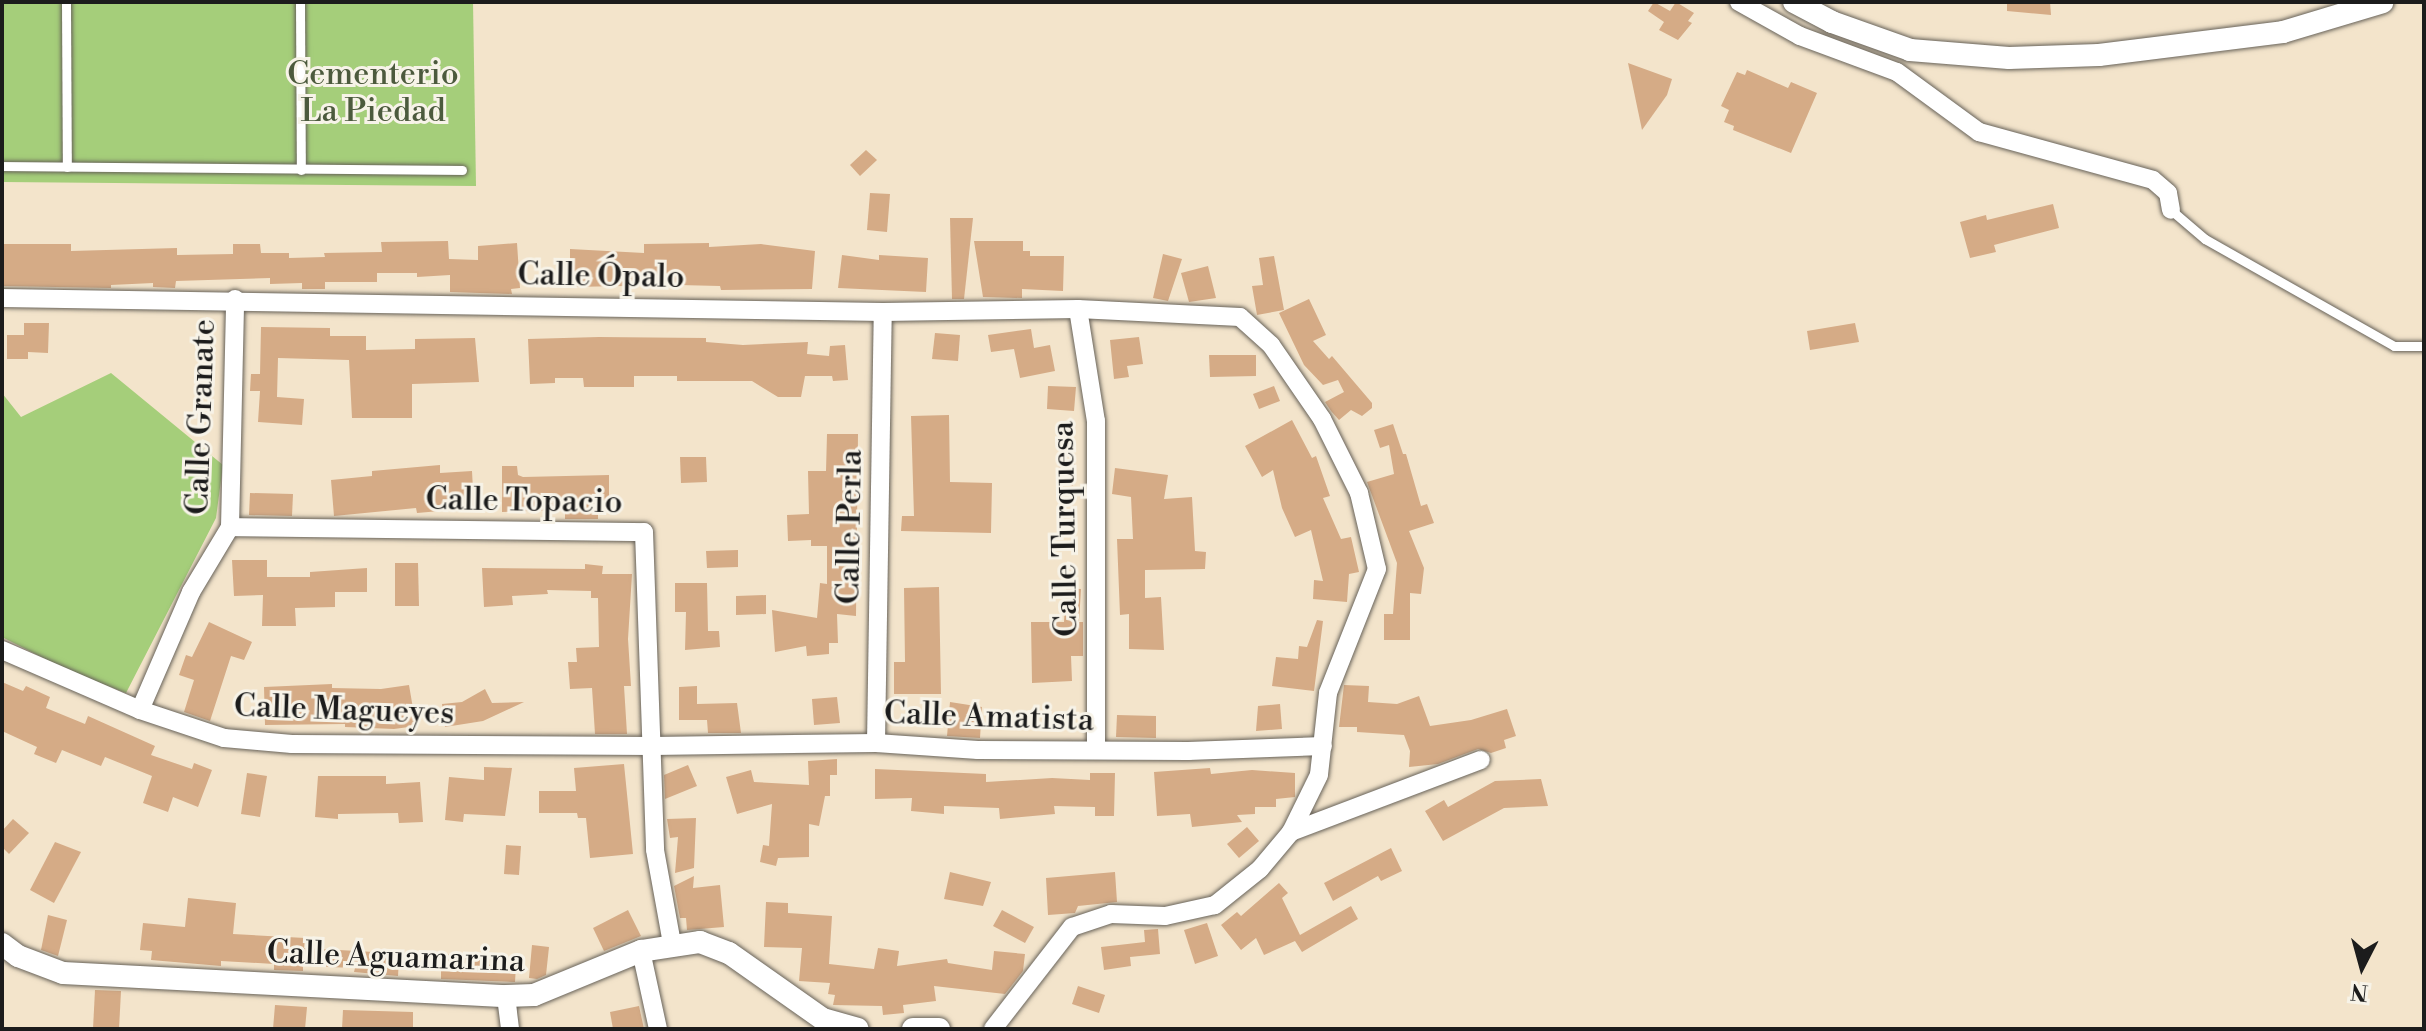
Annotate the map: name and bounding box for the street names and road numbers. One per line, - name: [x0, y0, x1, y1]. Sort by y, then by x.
- street label: Calle Ópalo: [517, 255, 685, 297]
- street label: Calle Granate: [178, 318, 224, 516]
- street label: Calle Turquesa: [1044, 421, 1086, 637]
- street label: Calle Perla: [829, 449, 871, 605]
- street label: Calle Topacio: [425, 480, 623, 522]
- street label: Calle Magueyes: [233, 687, 455, 733]
- street label: Calle Amatista: [883, 694, 1095, 740]
- street label: Calle Aguamarina: [266, 933, 526, 981]

